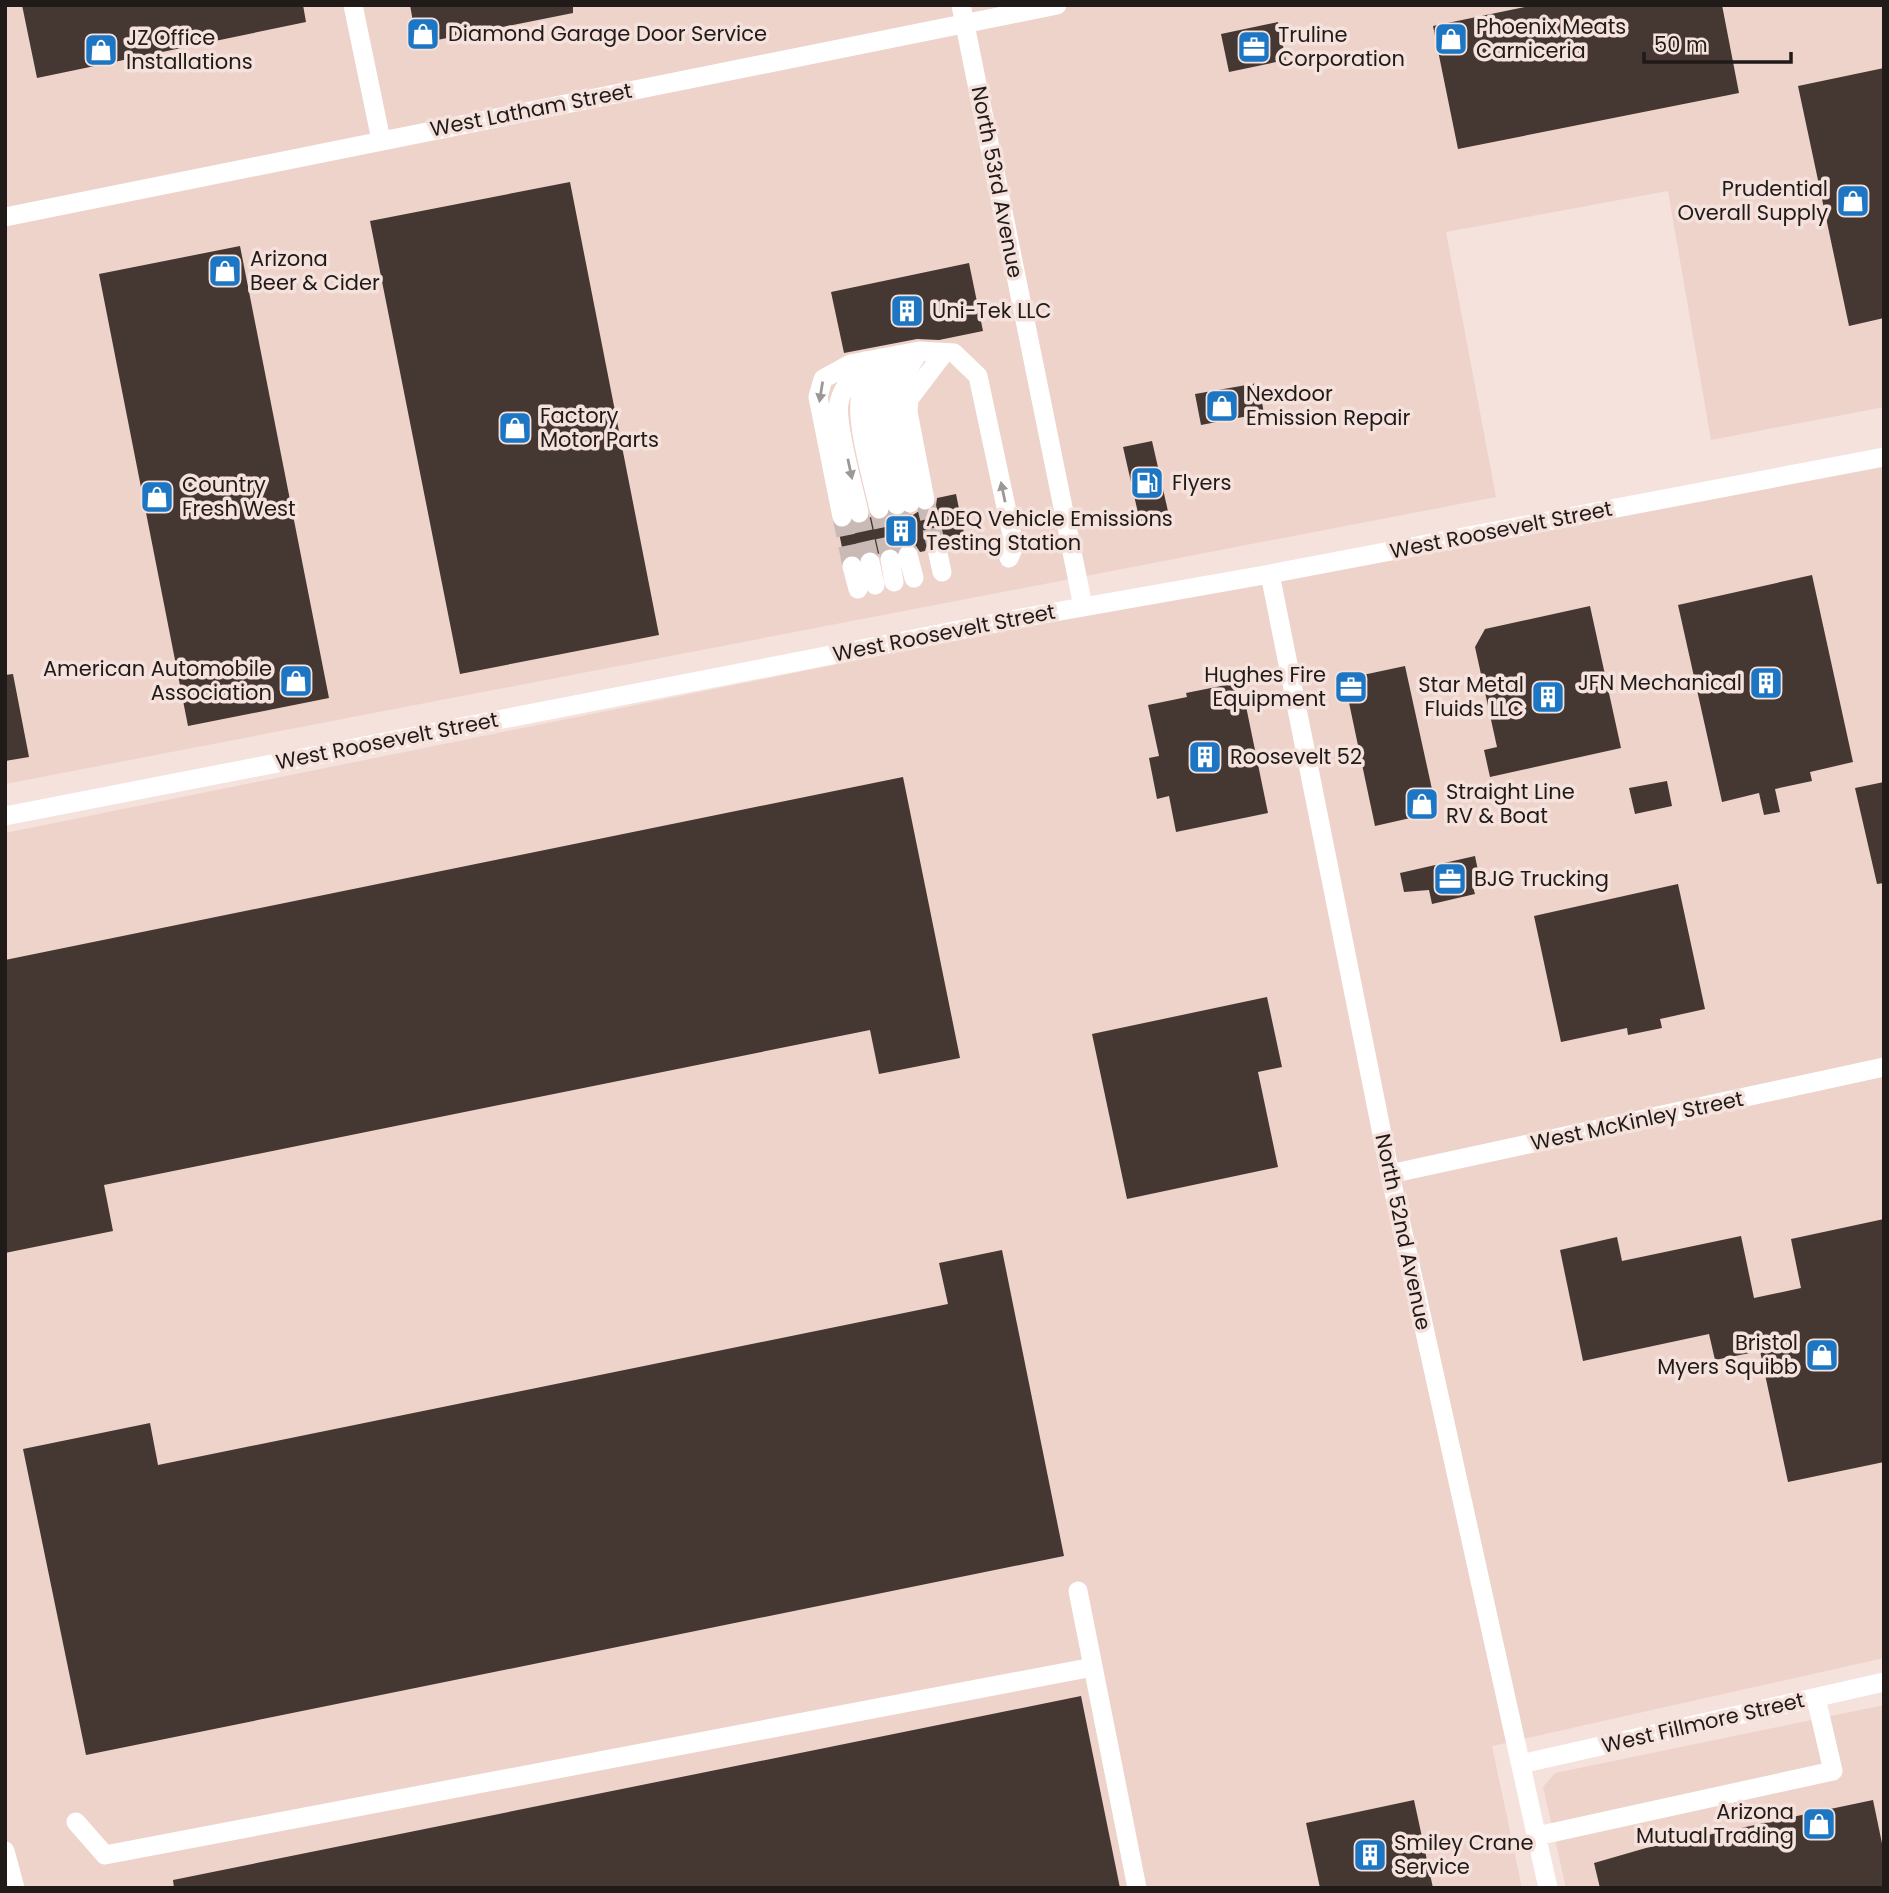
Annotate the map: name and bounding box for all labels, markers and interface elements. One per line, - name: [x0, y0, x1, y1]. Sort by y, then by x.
- place label: Phoenix Meats Carniceria: [1476, 12, 1626, 65]
- shop icon: Diamond Garage Door Service: [404, 15, 442, 53]
- place label: Diamond Garage Door Service: [448, 19, 767, 48]
- place label: Truline Corporation: [1278, 20, 1405, 73]
- shop icon: Phoenix Meats Carniceria: [1432, 20, 1470, 58]
- scale bar: [1644, 21, 1791, 65]
- place label: JZ Office Installations: [126, 23, 253, 76]
- office icon: Truline Corporation: [1235, 28, 1273, 66]
- text: 50 m: [1654, 30, 1708, 59]
- shop icon: JZ Office Installations: [82, 31, 120, 69]
- street label: West Latham Street: [428, 76, 634, 143]
- street label: North 53rd Avenue: [965, 84, 1030, 280]
- place label: Prudential Overall Supply: [1678, 174, 1828, 227]
- shop icon: Prudential Overall Supply: [1834, 182, 1872, 220]
- place label: Arizona Beer & Cider: [250, 244, 380, 297]
- shop icon: Arizona Beer & Cider: [206, 252, 244, 290]
- building icon: Uni-Tek LLC: [888, 292, 926, 330]
- place label: Uni-Tek LLC: [932, 296, 1052, 325]
- place label: Nexdoor Emission Repair: [1246, 379, 1410, 432]
- one-way arrow: [815, 381, 826, 403]
- shop icon: Nexdoor Emission Repair: [1203, 387, 1241, 425]
- place label: Factory Motor Parts: [540, 401, 659, 454]
- shop icon: Factory Motor Parts: [496, 409, 534, 447]
- one-way arrow: [844, 458, 855, 480]
- fuel station icon: Flyers: [1128, 464, 1166, 502]
- place label: Flyers: [1172, 468, 1231, 497]
- place label: Country Fresh West: [182, 470, 296, 523]
- shop icon: Country Fresh West: [138, 478, 176, 516]
- one-way arrow: [997, 481, 1008, 503]
- street label: West Roosevelt Street: [1387, 494, 1615, 565]
- place label: ADEQ Vehicle Emissions Testing Station: [926, 504, 1173, 557]
- building icon: ADEQ Vehicle Emissions Testing Station: [882, 512, 920, 550]
- street label: West Roosevelt Street: [830, 597, 1058, 668]
- place label: American Automobile Association: [43, 654, 272, 707]
- place label: Hughes Fire Equipment: [1204, 660, 1326, 713]
- shop icon: American Automobile Association: [277, 662, 315, 700]
- building icon: JFN Mechanical: [1747, 664, 1785, 702]
- office icon: Hughes Fire Equipment: [1332, 668, 1370, 706]
- place label: JFN Mechanical: [1578, 668, 1742, 697]
- place label: Star Metal Fluids LLC: [1418, 670, 1524, 723]
- building icon: Star Metal Fluids LLC: [1529, 678, 1567, 716]
- street label: West Roosevelt Street: [273, 705, 501, 776]
- building icon: Roosevelt 52: [1186, 738, 1224, 776]
- place label: Roosevelt 52: [1230, 742, 1362, 771]
- place label: Straight Line RV & Boat: [1446, 777, 1575, 830]
- shop icon: Straight Line RV & Boat: [1403, 785, 1441, 823]
- office icon: BJG Trucking: [1431, 860, 1469, 898]
- place label: BJG Trucking: [1474, 864, 1609, 893]
- street label: West McKinley Street: [1528, 1084, 1746, 1157]
- street label: North 52nd Avenue: [1369, 1131, 1438, 1333]
- place label: Bristol Myers Squibb: [1657, 1328, 1798, 1381]
- shop icon: Bristol Myers Squibb: [1803, 1336, 1841, 1374]
- street label: West Fillmore Street: [1599, 1685, 1807, 1760]
- place label: Arizona Mutual Trading: [1636, 1797, 1794, 1850]
- shop icon: Arizona Mutual Trading: [1800, 1805, 1838, 1843]
- place label: Smiley Crane Service: [1394, 1828, 1533, 1881]
- building icon: Smiley Crane Service: [1351, 1836, 1389, 1874]

